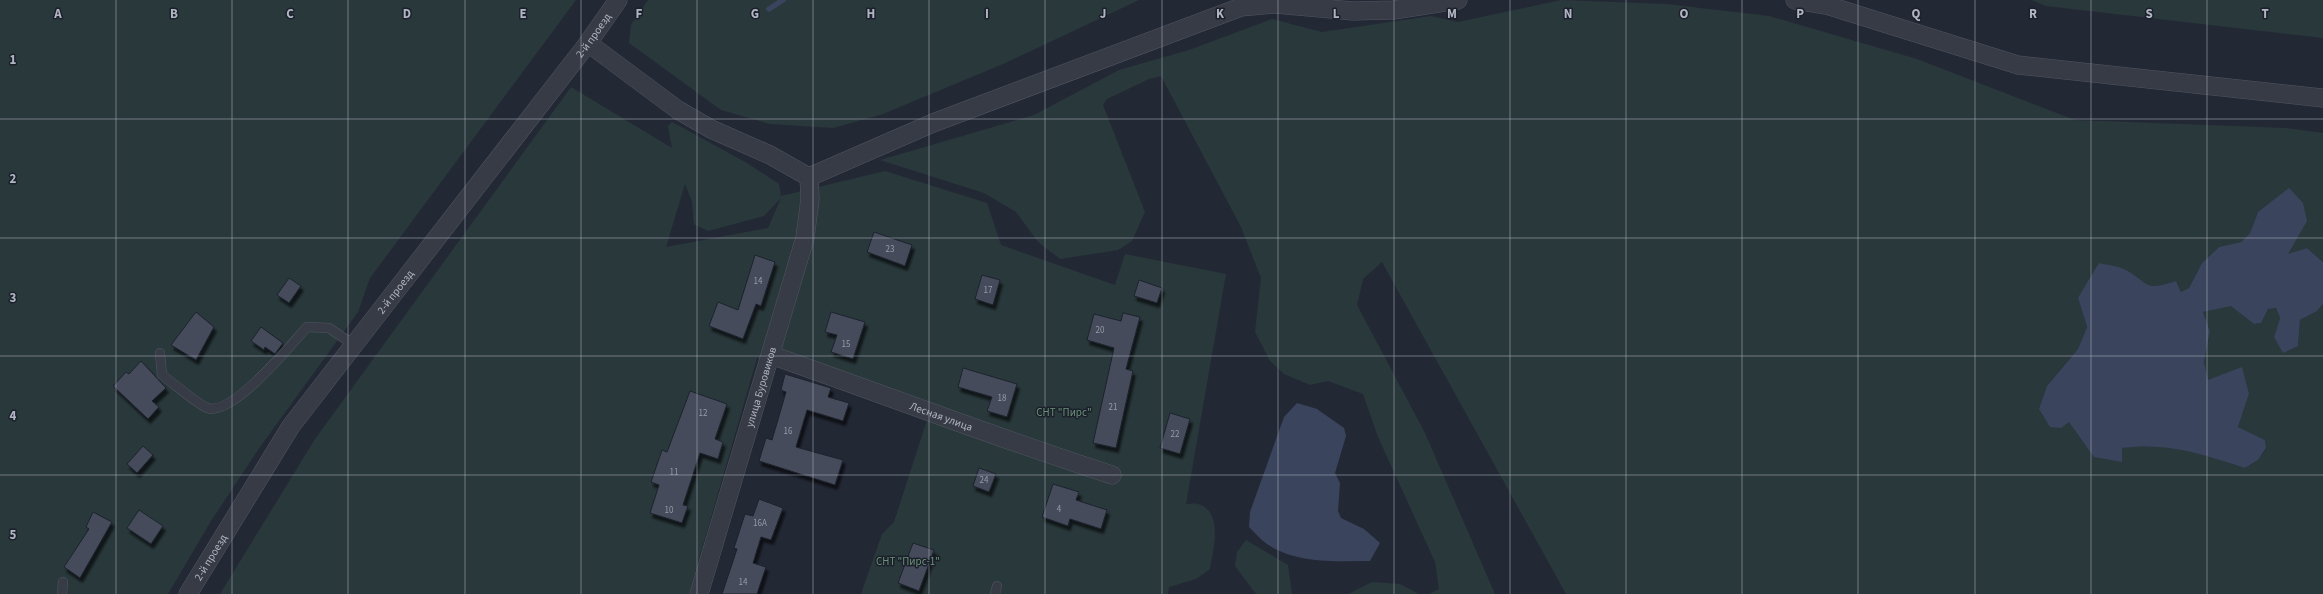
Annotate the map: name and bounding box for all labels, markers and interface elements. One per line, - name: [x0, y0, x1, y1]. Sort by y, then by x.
- text: A: [53, 5, 62, 23]
- text: B: [170, 5, 178, 23]
- text: C: [286, 5, 294, 23]
- text: D: [403, 5, 411, 23]
- text: E: [519, 5, 527, 23]
- text: F: [636, 5, 643, 23]
- text: G: [751, 5, 759, 23]
- text: H: [867, 5, 875, 23]
- text: I: [985, 5, 989, 23]
- text: J: [1100, 5, 1106, 23]
- text: K: [1216, 5, 1225, 23]
- text: L: [1333, 5, 1340, 23]
- text: M: [1447, 5, 1457, 23]
- text: N: [1564, 5, 1572, 23]
- text: O: [1680, 5, 1689, 23]
- text: P: [1796, 5, 1804, 23]
- text: Q: [1912, 5, 1921, 23]
- text: R: [2029, 5, 2037, 23]
- text: S: [2145, 5, 2153, 23]
- text: T: [2261, 5, 2269, 23]
- street label: 2-й проезд: [572, 10, 614, 61]
- text: 1: [10, 51, 17, 69]
- text: 2: [10, 170, 17, 188]
- house number: 23: [886, 243, 895, 256]
- street label: 2-й проезд: [373, 267, 417, 317]
- house number: 14: [754, 275, 763, 288]
- house number: 17: [984, 284, 993, 297]
- text: 3: [10, 289, 17, 307]
- house number: 20: [1096, 324, 1105, 337]
- house number: 15: [842, 338, 851, 351]
- street label: улица Буровиков: [742, 345, 780, 429]
- house number: 18: [998, 392, 1007, 405]
- street label: Лесная улица: [908, 398, 975, 434]
- house number: 21: [1109, 401, 1117, 414]
- park label: СНТ "Пирс": [1036, 405, 1092, 420]
- text: 4: [10, 407, 17, 425]
- house number: 12: [699, 407, 708, 420]
- house number: 16: [784, 425, 793, 438]
- house number: 22: [1171, 428, 1180, 441]
- house number: 11: [670, 466, 678, 479]
- house number: 24: [980, 474, 989, 487]
- house number: 4: [1057, 503, 1062, 516]
- house number: 10: [665, 504, 674, 517]
- house number: 16А: [753, 517, 767, 530]
- text: 5: [10, 526, 17, 544]
- street label: 2-й проезд: [191, 531, 230, 583]
- park label: СНТ "Пирс-1": [876, 554, 940, 569]
- house number: 14: [739, 576, 748, 589]

